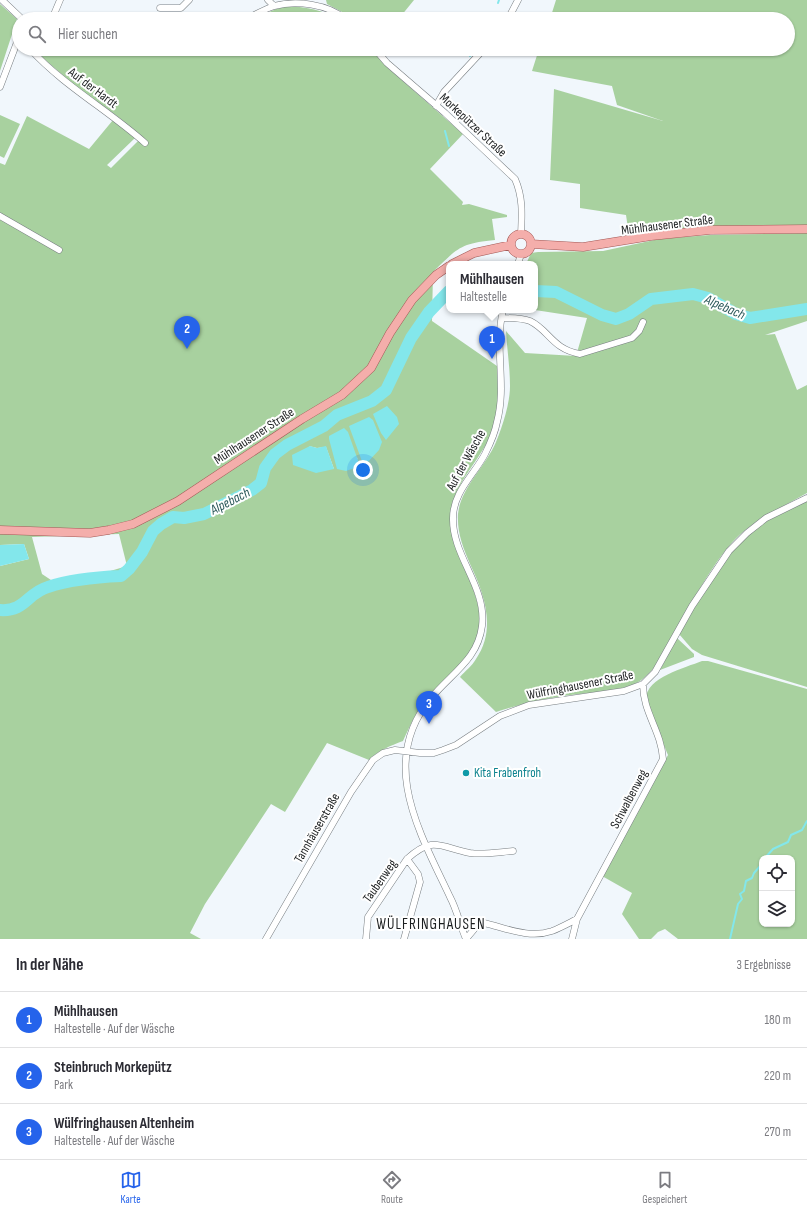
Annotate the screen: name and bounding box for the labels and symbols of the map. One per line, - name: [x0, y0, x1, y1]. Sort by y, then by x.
- street label: Auf der Hardt: [64, 64, 121, 112]
- street label: Morkepützer Straße: [436, 90, 510, 160]
- street label: Mühlhausener Straße: [620, 211, 714, 239]
- water label: Alpebach: [701, 290, 748, 323]
- pin: 2: [174, 316, 200, 349]
- pin: 1: [479, 326, 505, 359]
- street label: Mühlhausener Straße: [211, 404, 297, 468]
- street label: Auf der Wäsche: [442, 427, 489, 494]
- your location: [353, 460, 373, 480]
- water label: Alpebach: [206, 484, 253, 519]
- street label: Wülfringhausener Straße: [525, 667, 635, 703]
- pin: 3: [416, 691, 442, 724]
- place label: Kita Frabenfroh: [474, 765, 541, 781]
- street label: Schwalbenweg: [607, 767, 651, 831]
- marker: Kita Frabenfroh: [461, 768, 471, 778]
- street label: Tannhäuserstraße: [291, 790, 343, 866]
- street label: Taubenweg: [359, 856, 401, 906]
- district label: WÜLFRINGHAUSEN: [376, 915, 486, 934]

